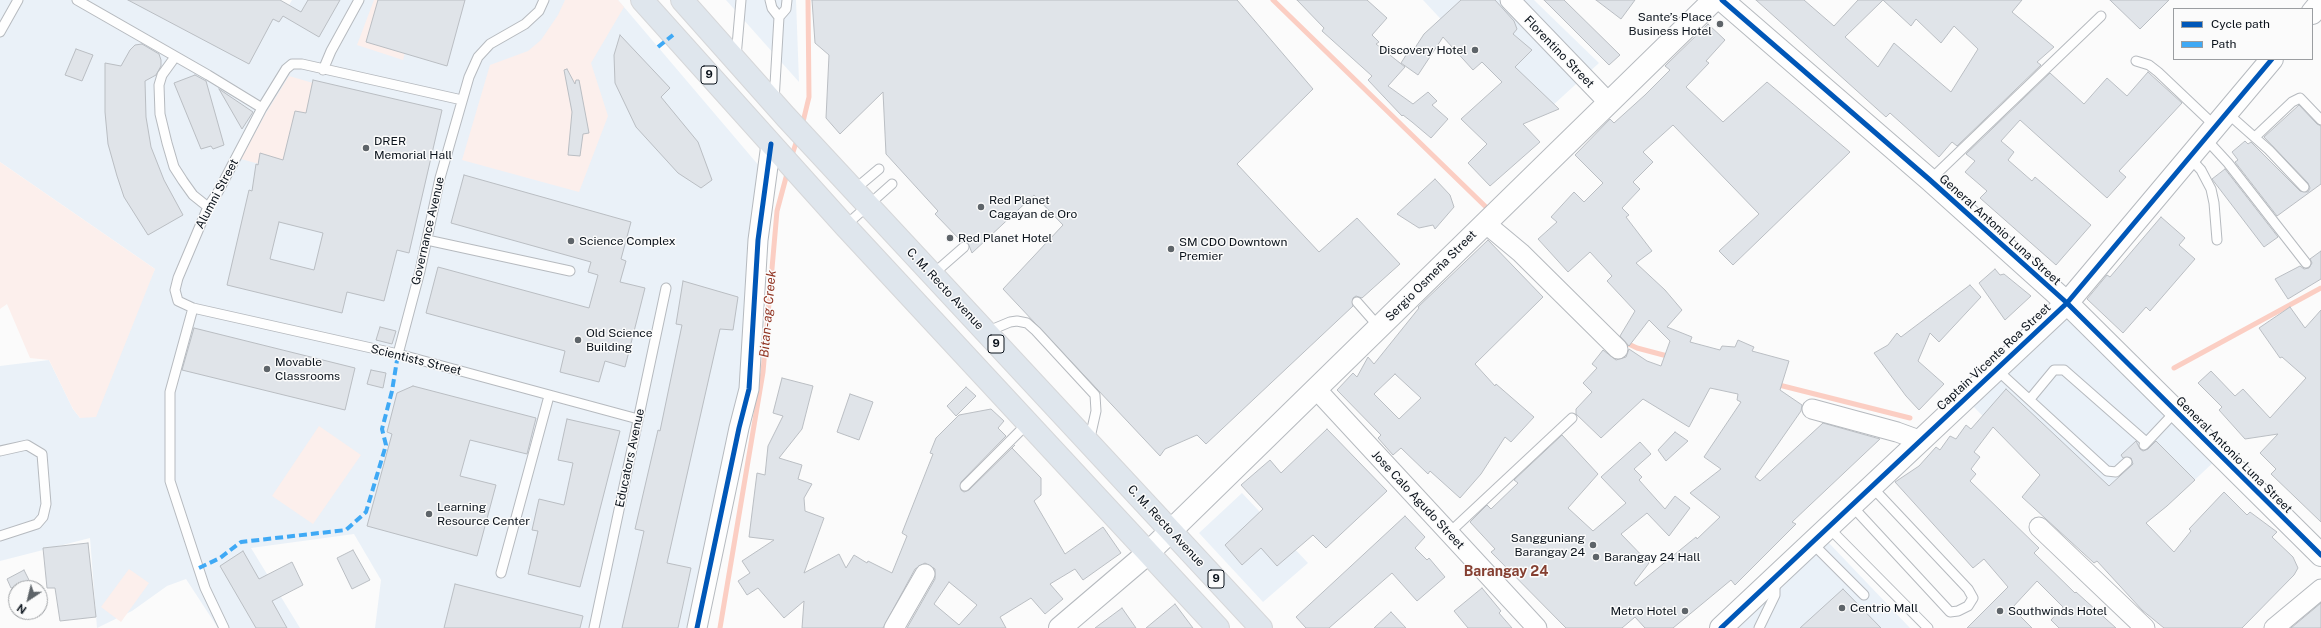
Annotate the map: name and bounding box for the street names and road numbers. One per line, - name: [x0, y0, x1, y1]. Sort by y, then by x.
- street label: Florentino Street: [1521, 13, 1597, 91]
- road number: 9: [701, 66, 717, 84]
- street label: Alumni Street: [193, 157, 241, 231]
- street label: General Antonio Luna Street: [1936, 172, 2064, 288]
- street label: Governance Avenue: [409, 175, 447, 287]
- street label: Sergio Osmeña Street: [1382, 227, 1480, 325]
- street label: C. M. Recto Avenue: [903, 245, 987, 333]
- street label: Captain Vicente Roa Street: [1934, 300, 2054, 414]
- road number: 9: [988, 335, 1004, 353]
- street label: Scientists Street: [369, 342, 463, 378]
- street label: General Antonio Luna Street: [2173, 394, 2295, 516]
- street label: Educators Avenue: [613, 407, 647, 509]
- street label: Jose Calo Agudo Street: [1369, 448, 1467, 552]
- street label: C. M. Recto Avenue: [1124, 482, 1208, 570]
- road number: 9: [1208, 570, 1224, 588]

